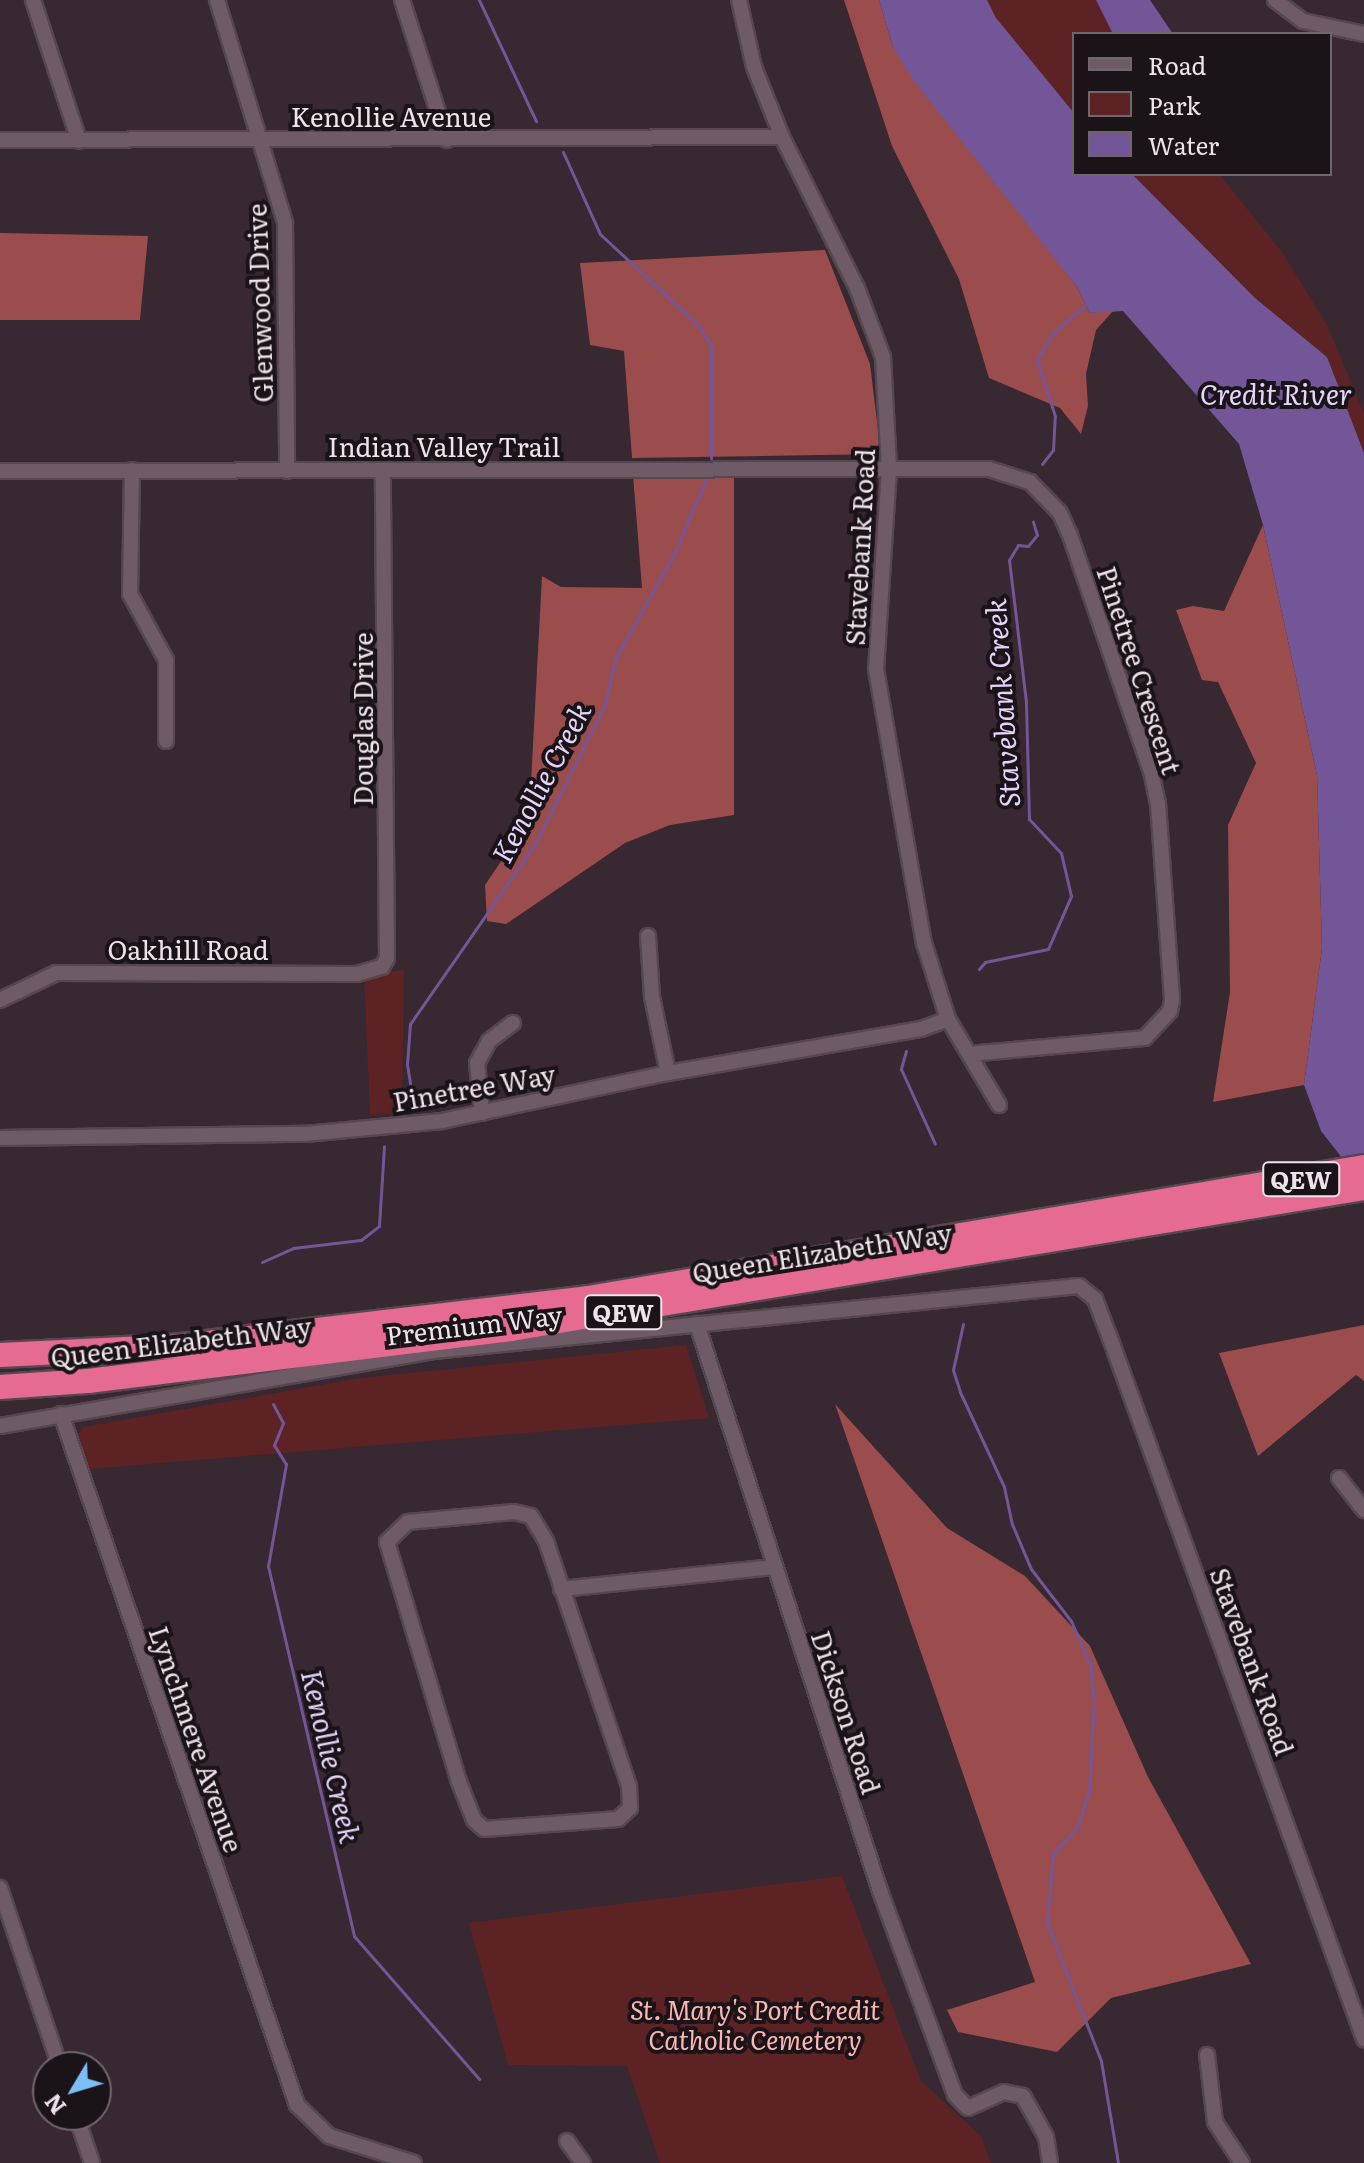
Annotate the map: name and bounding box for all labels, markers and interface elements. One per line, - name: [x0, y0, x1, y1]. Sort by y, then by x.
- legend: [1072, 32, 1332, 176]
- text: Road: [1148, 47, 1206, 82]
- text: Park: [1148, 87, 1201, 122]
- street label: Kenollie Avenue: [291, 100, 491, 132]
- text: Water: [1148, 127, 1219, 162]
- street label: Glenwood Drive: [240, 203, 278, 403]
- water label: Credit River: [1200, 376, 1352, 410]
- street label: Indian Valley Trail: [328, 430, 560, 462]
- street label: Stavebank Road: [838, 448, 880, 646]
- street label: Pinetree Crescent: [1092, 562, 1188, 778]
- water label: Stavebank Creek: [977, 598, 1025, 808]
- street label: Douglas Drive: [346, 632, 378, 806]
- water label: Kenollie Creek: [484, 696, 596, 868]
- street label: Oakhill Road: [107, 933, 269, 965]
- street label: Pinetree Way: [390, 1057, 558, 1117]
- road number: QEW: [1261, 1159, 1341, 1199]
- street label: Queen Elizabeth Way: [690, 1216, 954, 1288]
- road number: QEW: [583, 1292, 663, 1332]
- street label: Premium Way: [384, 1298, 564, 1350]
- street label: Queen Elizabeth Way: [49, 1310, 313, 1372]
- street label: Stavebank Road: [1205, 1563, 1301, 1759]
- street label: Lynchmere Avenue: [144, 1622, 250, 1856]
- street label: Dickson Road: [806, 1627, 888, 1797]
- water label: Kenollie Creek: [296, 1666, 368, 1846]
- park label: St. Mary's Port Credit Catholic Cemetery: [630, 1993, 880, 2054]
- north arrow: [32, 2051, 112, 2131]
- text: N: [36, 2087, 73, 2122]

